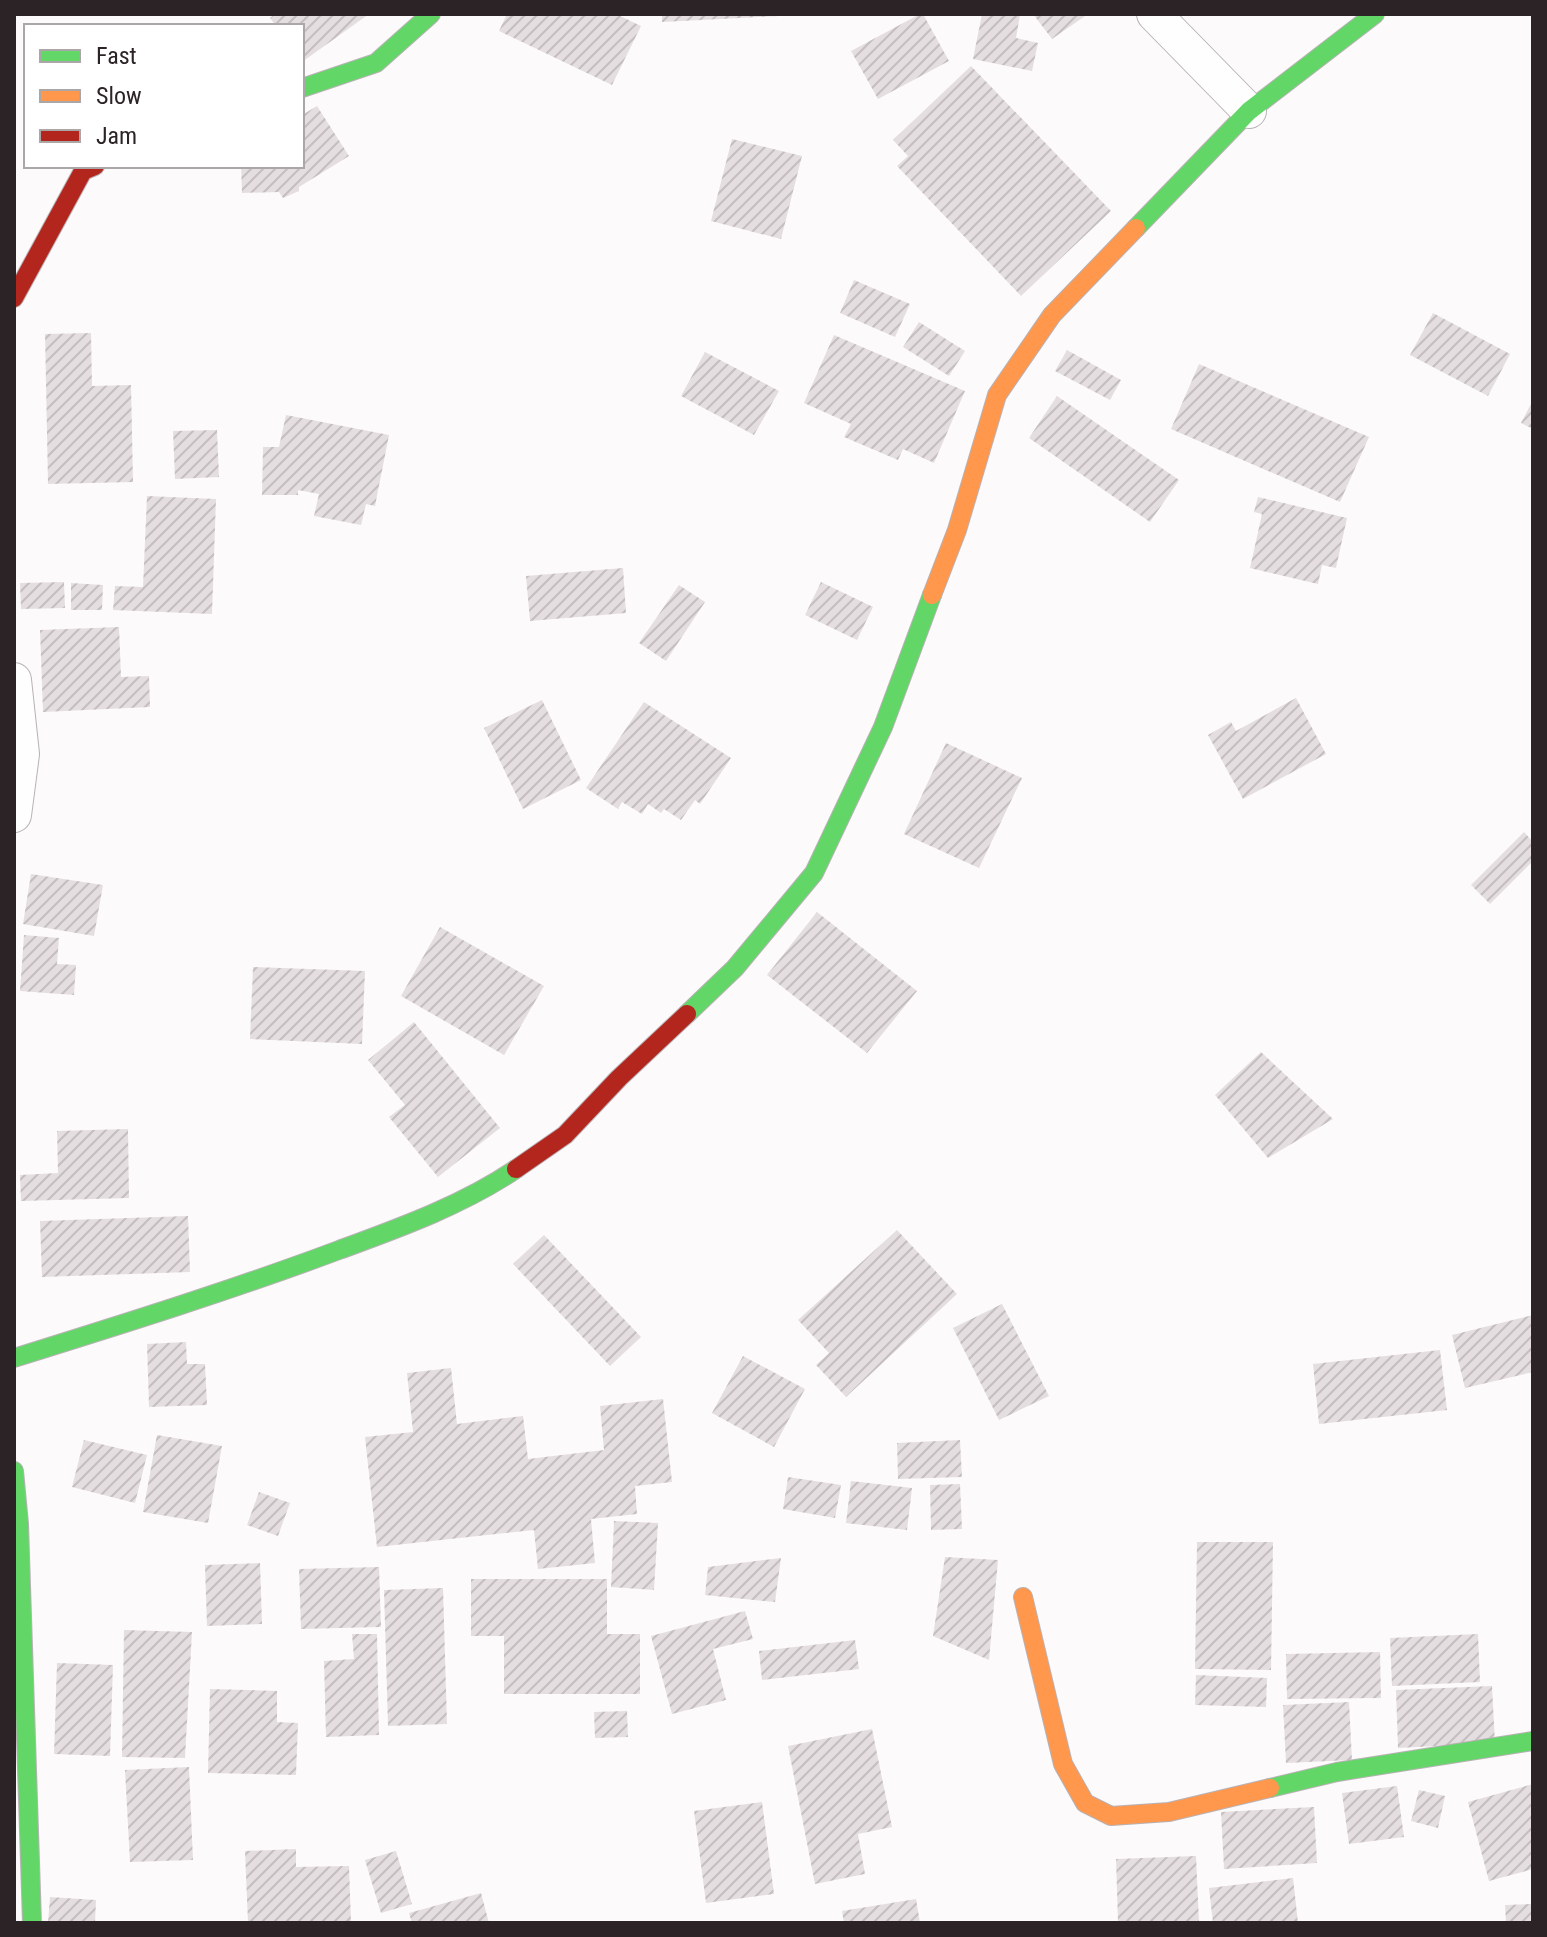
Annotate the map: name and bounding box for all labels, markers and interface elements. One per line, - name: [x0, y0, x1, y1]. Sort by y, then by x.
- legend: [24, 24, 304, 168]
- text: Fast: [96, 42, 137, 70]
- text: Slow: [96, 82, 142, 110]
- text: Jam: [96, 122, 137, 150]

